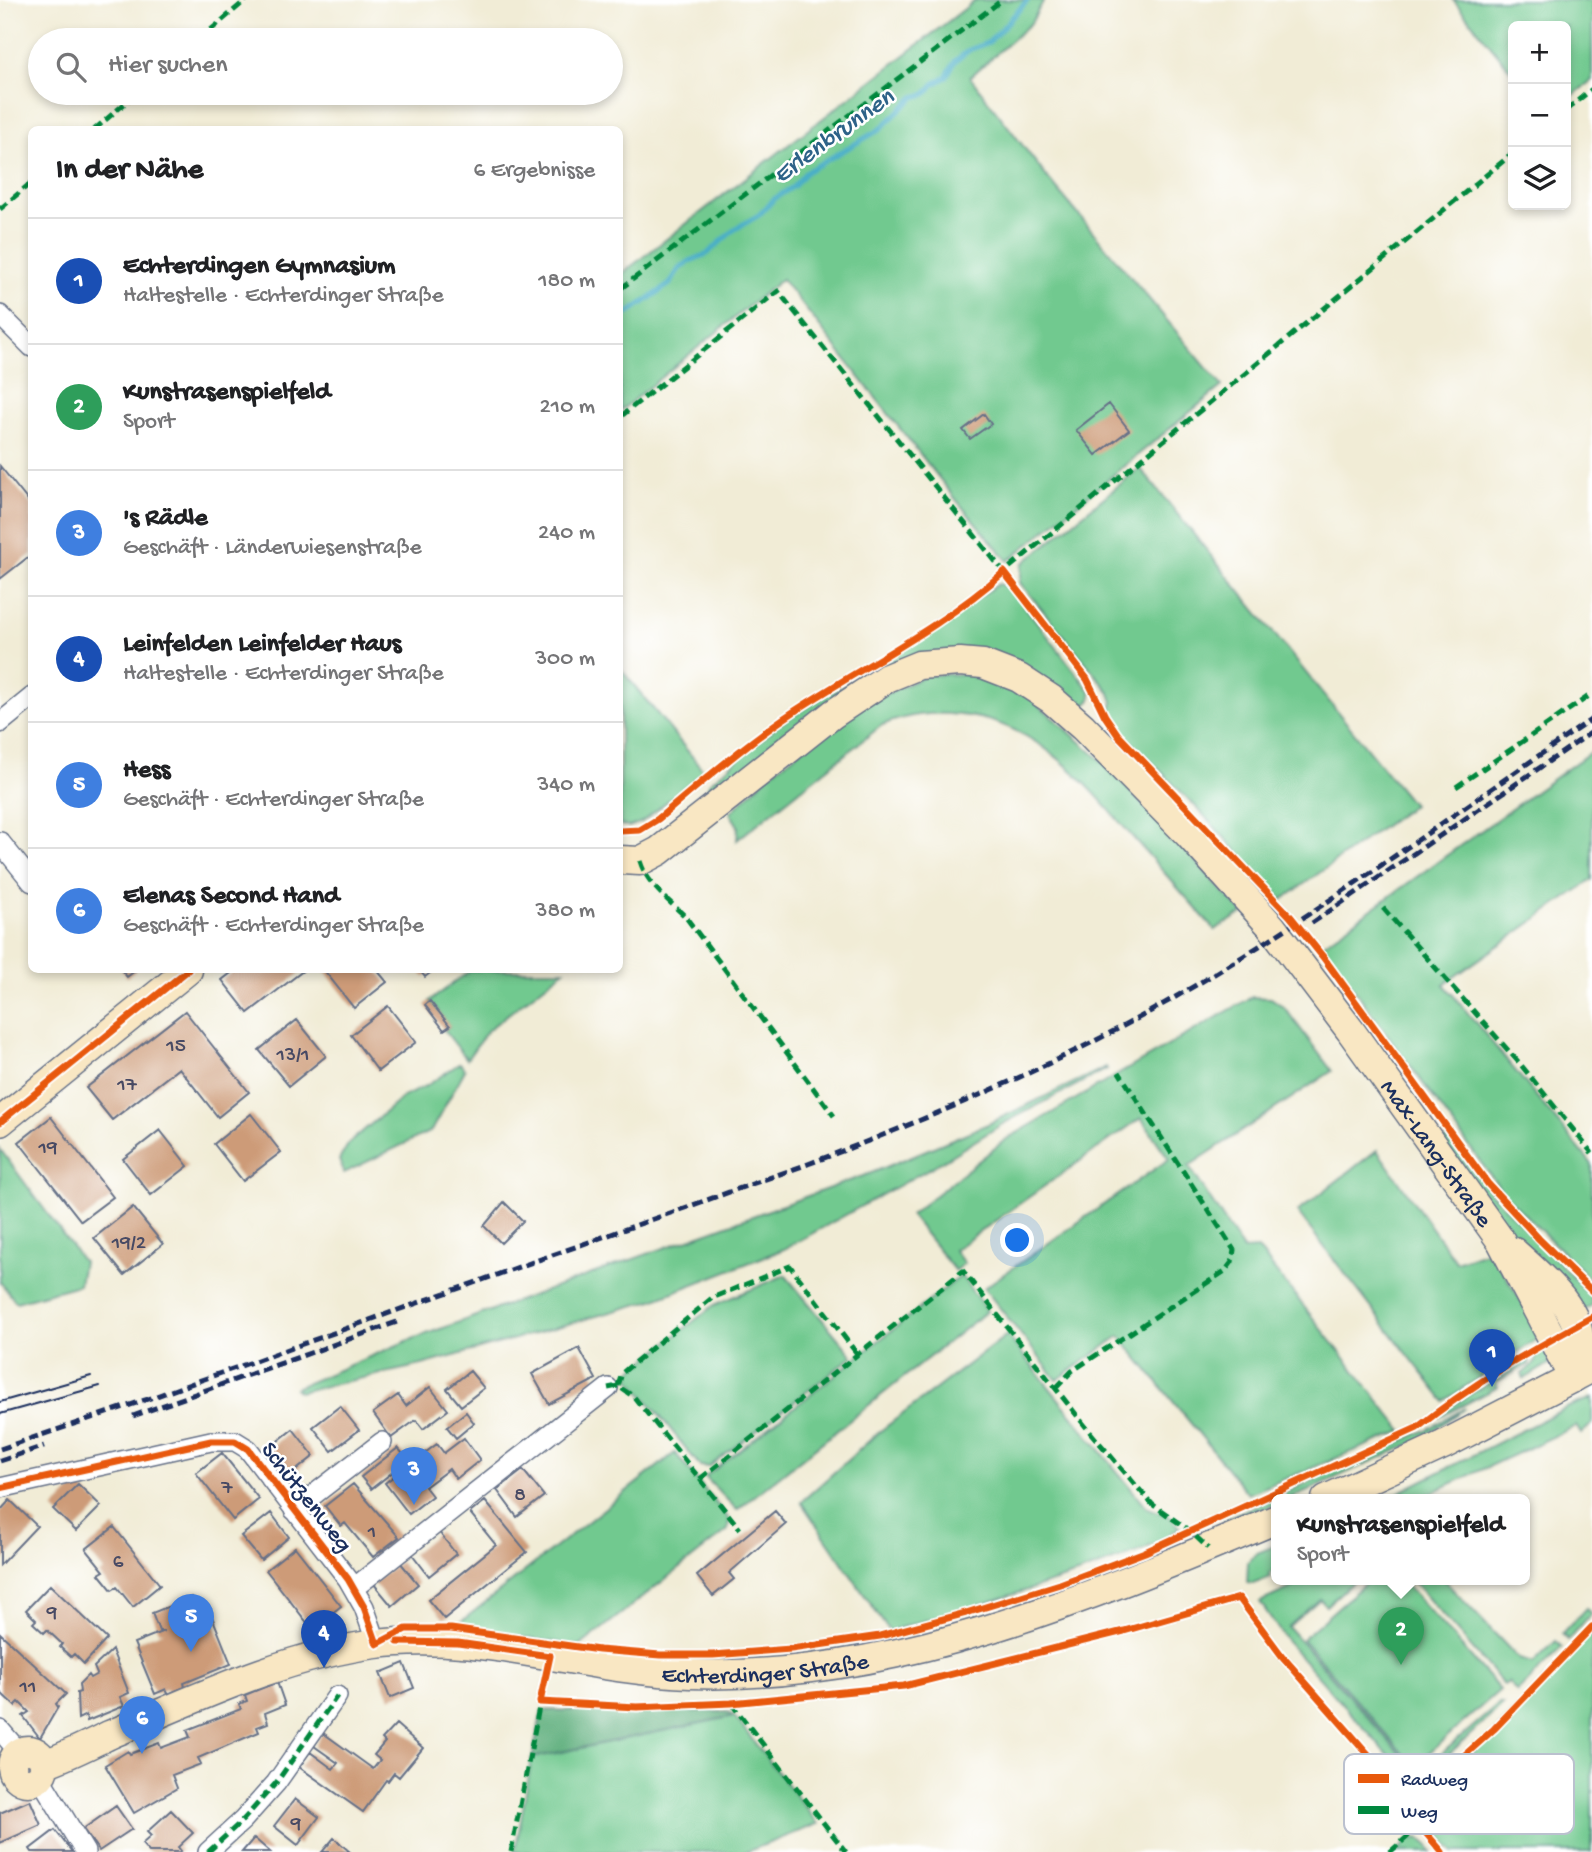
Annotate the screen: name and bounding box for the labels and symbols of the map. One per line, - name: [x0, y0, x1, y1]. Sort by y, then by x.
- water label: Erlenbrunnen: [768, 83, 902, 192]
- house number: 15: [165, 1035, 186, 1060]
- house number: 13/1: [276, 1044, 309, 1069]
- house number: 17: [116, 1074, 138, 1099]
- street label: Max-Lang-Straße: [1372, 1075, 1498, 1234]
- house number: 19: [37, 1137, 58, 1162]
- your location: [1000, 1223, 1034, 1257]
- house number: 19/2: [111, 1232, 146, 1257]
- pin: 1: [1469, 1329, 1515, 1387]
- street label: Schützenweg: [253, 1437, 357, 1559]
- pin: 3: [391, 1447, 437, 1505]
- house number: 7: [221, 1477, 234, 1502]
- house number: 8: [514, 1484, 526, 1509]
- house number: 1: [367, 1521, 376, 1546]
- house number: 6: [113, 1551, 124, 1576]
- pin: 5: [168, 1594, 214, 1652]
- house number: 9: [46, 1602, 58, 1627]
- pin: 2: [1378, 1607, 1424, 1665]
- pin: 4: [301, 1610, 347, 1668]
- street label: Echterdinger Straße: [660, 1648, 872, 1692]
- house number: 11: [19, 1676, 36, 1701]
- pin: 6: [119, 1696, 165, 1754]
- legend: [1344, 1754, 1574, 1834]
- text: Radweg: [1401, 1770, 1468, 1793]
- text: Weg: [1401, 1802, 1438, 1825]
- house number: 9: [290, 1813, 302, 1838]

